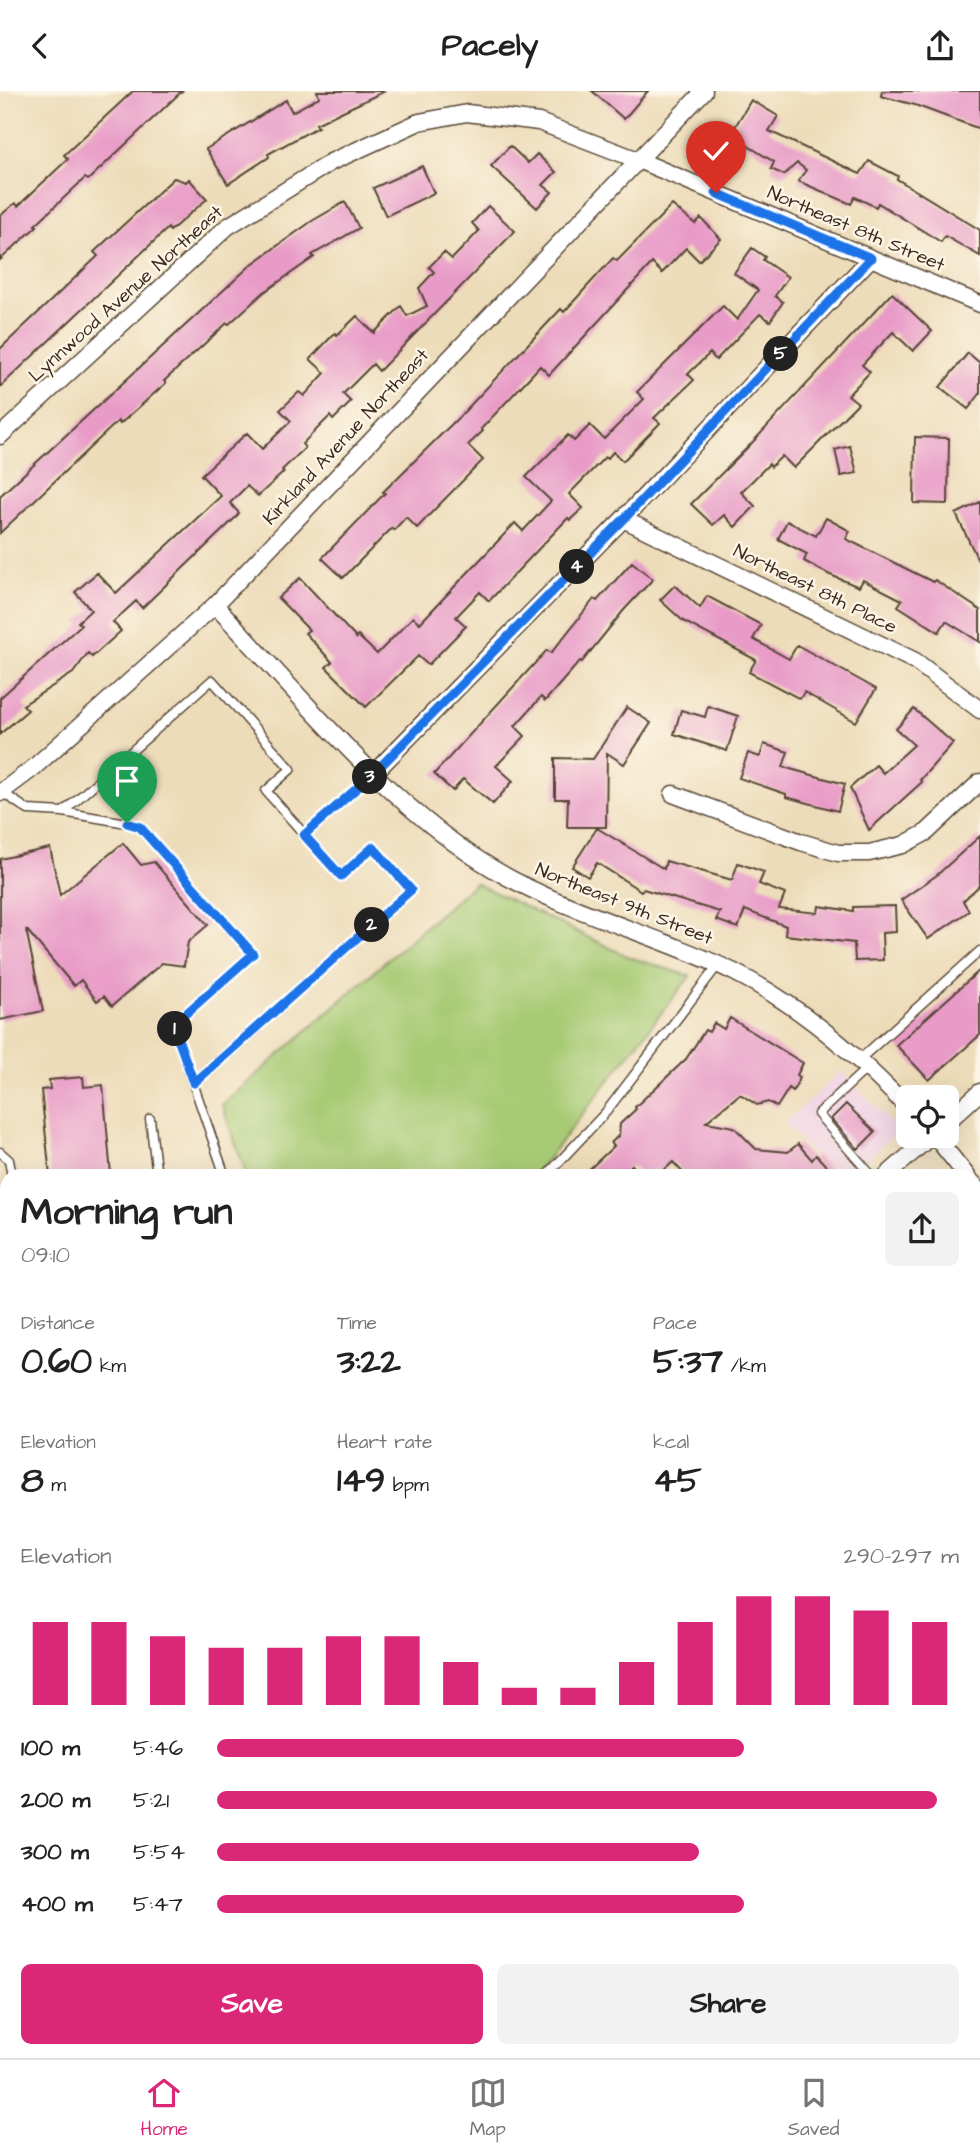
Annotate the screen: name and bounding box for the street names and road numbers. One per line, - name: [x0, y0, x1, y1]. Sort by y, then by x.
- street label: Northeast 8th Street: [763, 179, 949, 279]
- street label: Lynnwood Avenue Northeast: [23, 199, 230, 390]
- street label: Kirkland Avenue Northeast: [257, 342, 435, 531]
- street label: Northeast 8th Place: [729, 538, 901, 640]
- street label: Northeast 9th Street: [531, 856, 717, 952]

